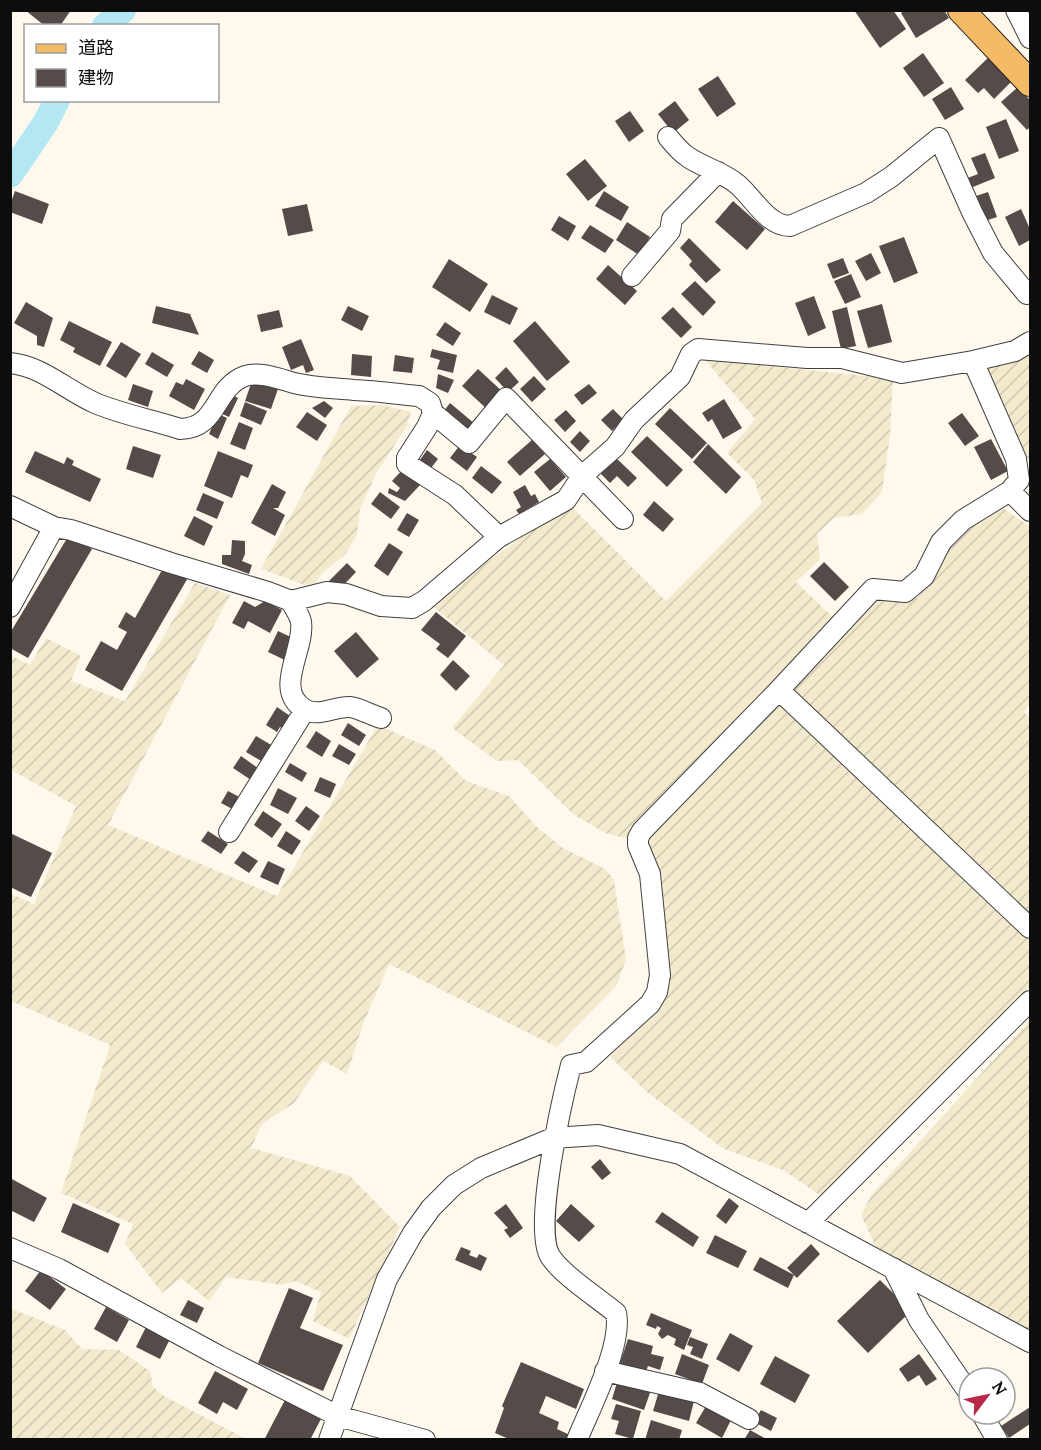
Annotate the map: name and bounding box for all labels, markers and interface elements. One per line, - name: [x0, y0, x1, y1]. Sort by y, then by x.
- legend: [24, 24, 219, 102]
- text: 道路: [78, 36, 114, 59]
- text: 建物: [78, 66, 114, 89]
- north arrow: [957, 1366, 1017, 1426]
- text: N: [988, 1378, 1011, 1399]

